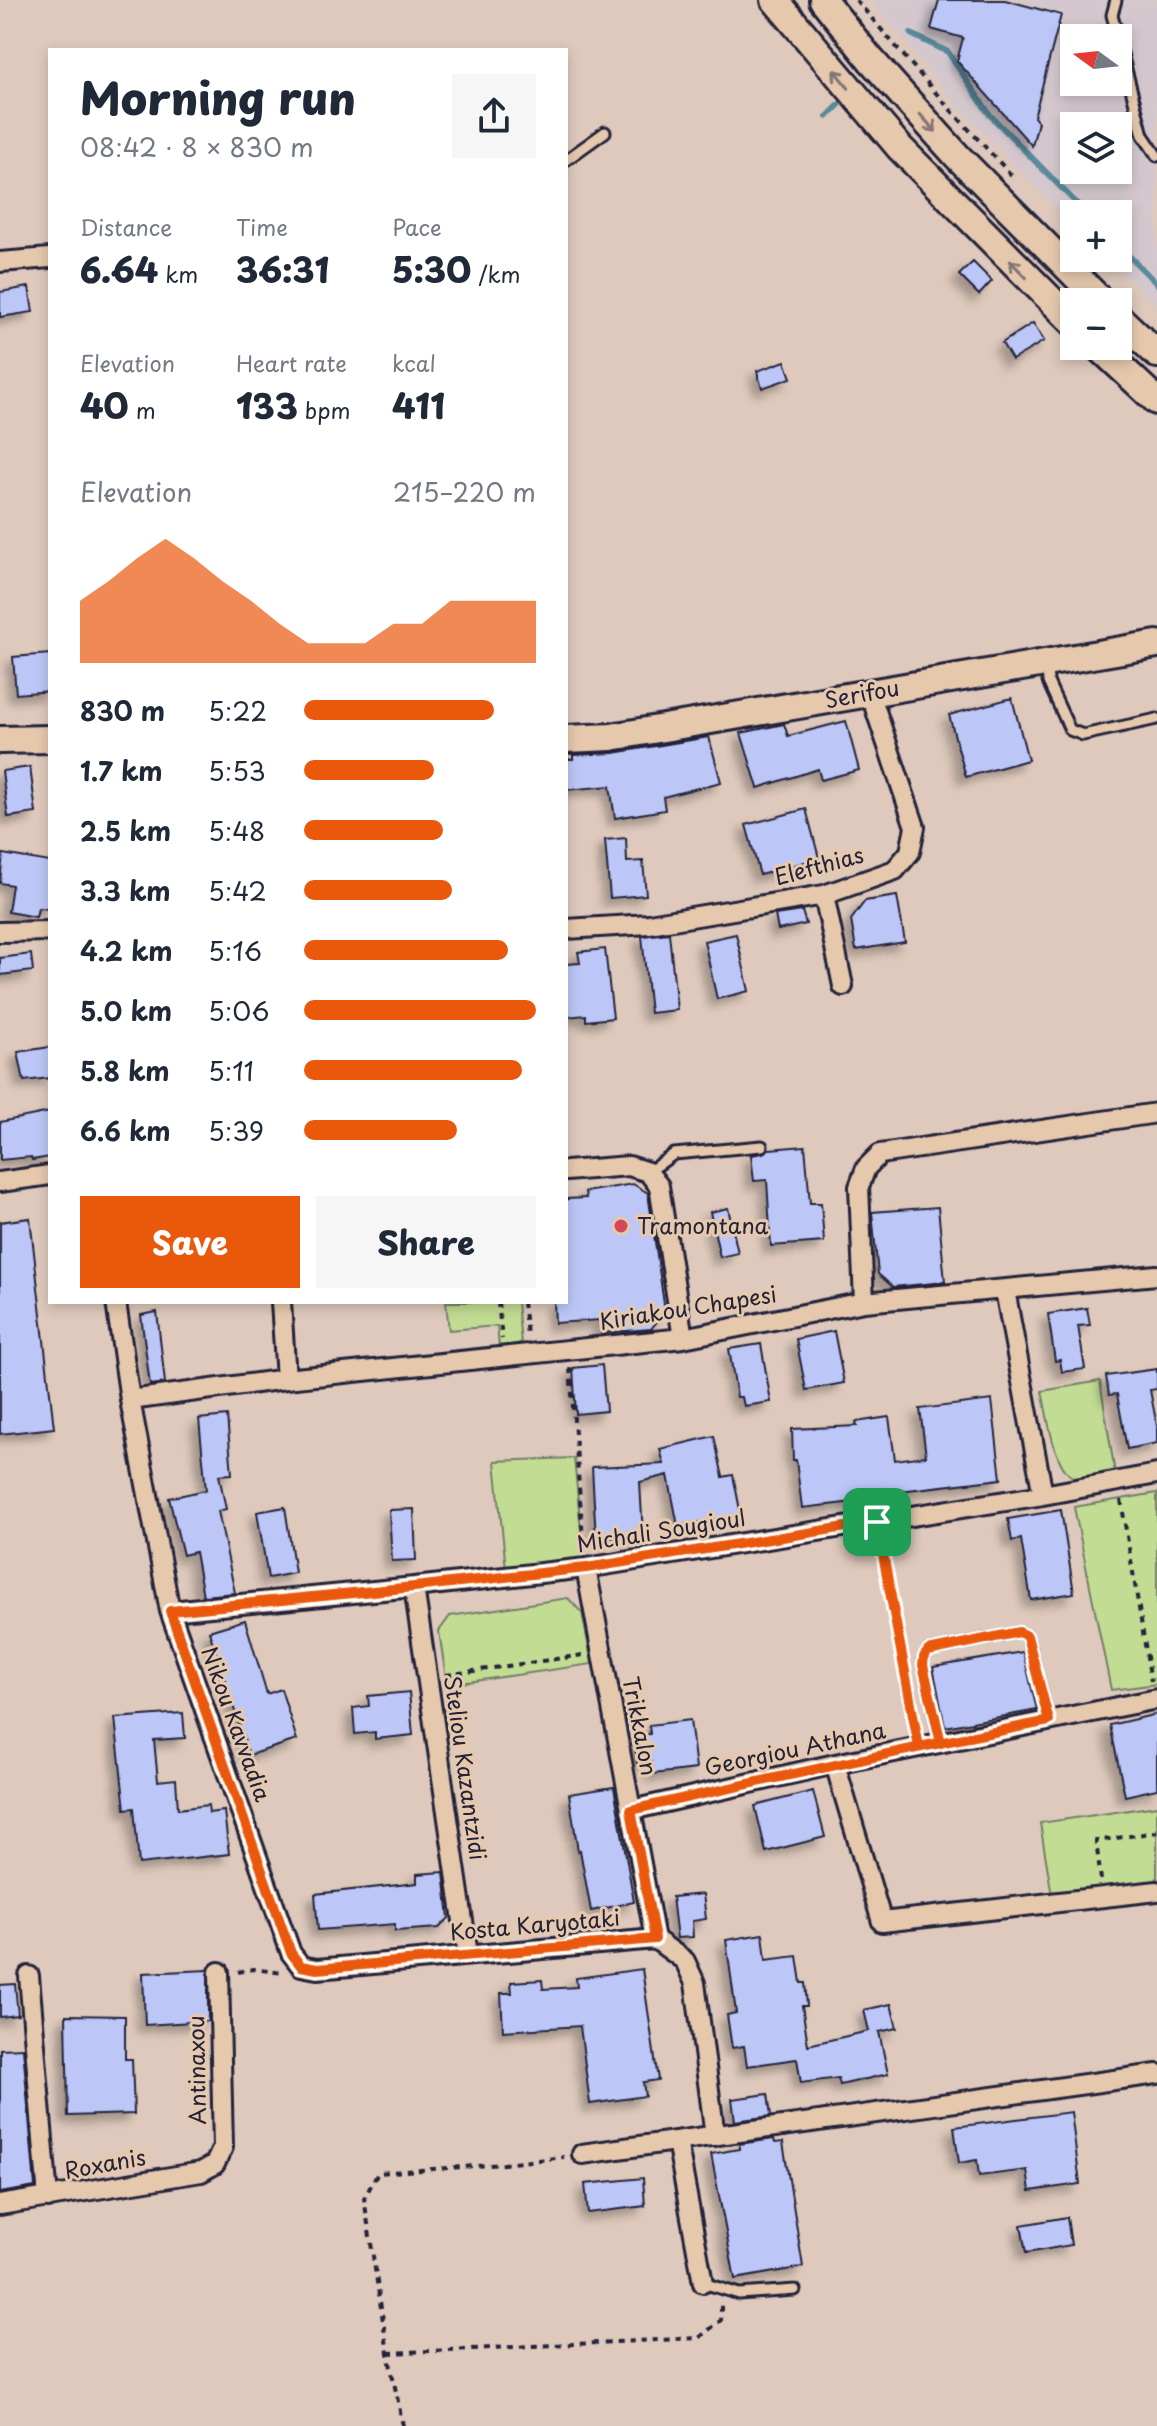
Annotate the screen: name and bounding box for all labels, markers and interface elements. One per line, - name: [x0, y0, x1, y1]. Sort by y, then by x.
- north arrow: [1060, 24, 1132, 96]
- map controls: [1060, 24, 1132, 360]
- text: Morning run: [80, 64, 356, 130]
- one-way arrow: [832, 69, 850, 89]
- button: share: [452, 74, 536, 158]
- button: layers: [1060, 112, 1132, 184]
- one-way arrow: [919, 113, 937, 133]
- text: 08:42 · 8 × 830 m: [80, 127, 314, 166]
- button: +: [1060, 200, 1132, 272]
- text: Distance: [80, 210, 172, 243]
- text: Time: [236, 210, 288, 243]
- text: Pace: [392, 210, 442, 243]
- text: 6.64: [80, 243, 158, 295]
- text: 36:31: [236, 243, 329, 295]
- text: 5:30: [392, 243, 471, 295]
- text: km: [158, 257, 198, 290]
- text: /km: [471, 257, 521, 290]
- one-way arrow: [1009, 260, 1028, 279]
- button: −: [1060, 288, 1132, 360]
- text: Elevation: [80, 346, 175, 379]
- text: Heart rate: [236, 346, 347, 379]
- text: kcal: [392, 346, 436, 379]
- text: 40: [80, 379, 129, 431]
- text: 133: [236, 379, 298, 431]
- text: 411: [392, 379, 445, 431]
- text: m: [129, 393, 156, 426]
- text: bpm: [298, 393, 351, 426]
- text: Elevation: [80, 472, 192, 511]
- text: 215–220 m: [393, 472, 536, 511]
- street label: Serifou: [822, 670, 901, 715]
- text: 830 m: [80, 691, 165, 730]
- text: 5:22: [208, 691, 267, 730]
- text: 1.7 km: [80, 751, 163, 790]
- text: 5:53: [208, 751, 266, 790]
- text: 2.5 km: [80, 811, 171, 850]
- text: 5:48: [208, 811, 265, 850]
- street label: Elefthias: [770, 837, 867, 892]
- text: 3.3 km: [80, 871, 171, 910]
- text: 5:42: [208, 871, 267, 910]
- text: 4.2 km: [80, 931, 172, 970]
- text: 5:16: [208, 931, 262, 970]
- text: 5.0 km: [80, 991, 172, 1030]
- text: 5:06: [208, 991, 269, 1030]
- text: 5.8 km: [80, 1051, 170, 1090]
- text: 5:11: [208, 1051, 254, 1090]
- text: 6.6 km: [80, 1111, 171, 1150]
- text: 5:39: [208, 1111, 264, 1150]
- button: Save: [80, 1196, 300, 1288]
- button: Share: [316, 1196, 536, 1288]
- place label: Tramontana: [637, 1208, 769, 1241]
- marker: Tramontana: [612, 1217, 630, 1235]
- street label: Kiriakou Chapesi: [597, 1276, 779, 1337]
- pin: [843, 1488, 911, 1556]
- street label: Michali Sougioul: [574, 1500, 747, 1559]
- icon: arrive: [855, 1500, 899, 1544]
- street label: Nikou Kavvadia: [194, 1641, 281, 1806]
- street label: Steliou Kazantzidi: [437, 1673, 496, 1862]
- street label: Trikkalon: [616, 1673, 667, 1778]
- street label: Georgiou Athana: [701, 1712, 888, 1783]
- street label: Kosta Karyotaki: [448, 1900, 621, 1947]
- street label: Antinaxou: [178, 2015, 213, 2125]
- street label: Roxanis: [61, 2139, 148, 2186]

